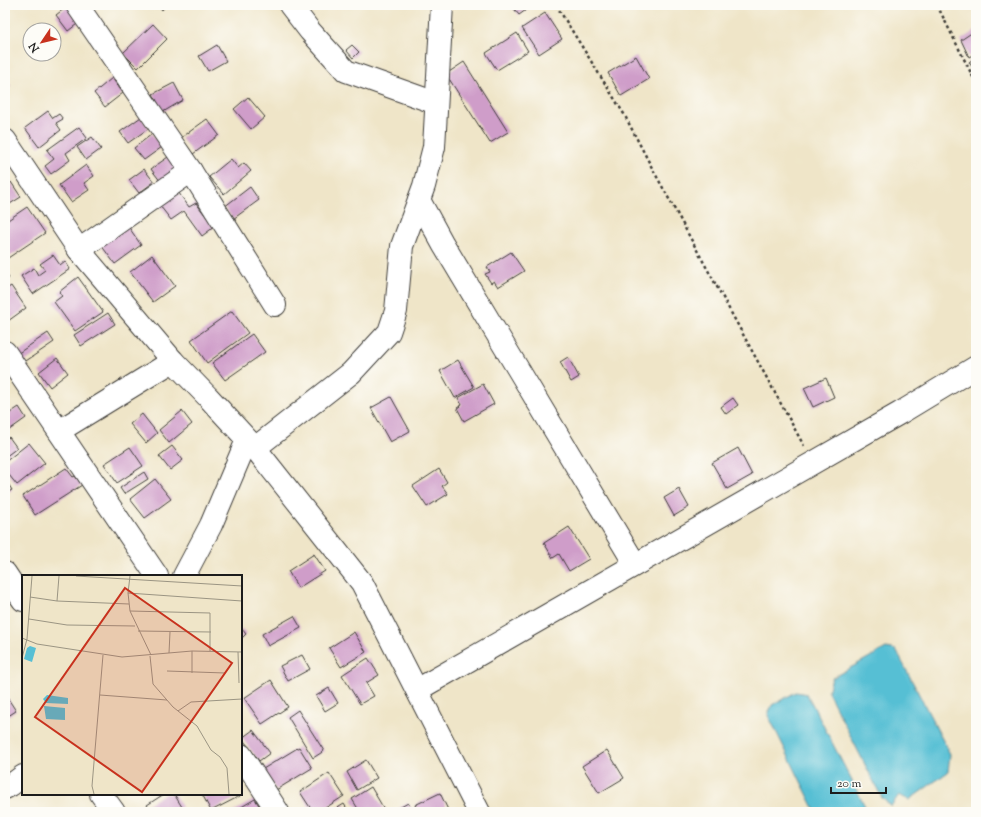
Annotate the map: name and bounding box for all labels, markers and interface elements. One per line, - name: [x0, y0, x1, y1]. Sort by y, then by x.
- north arrow: [22, 22, 62, 62]
- text: N: [25, 39, 44, 56]
- inset map: [22, 575, 242, 795]
- scale bar: [831, 769, 886, 795]
- text: 20 m: [837, 775, 862, 793]

